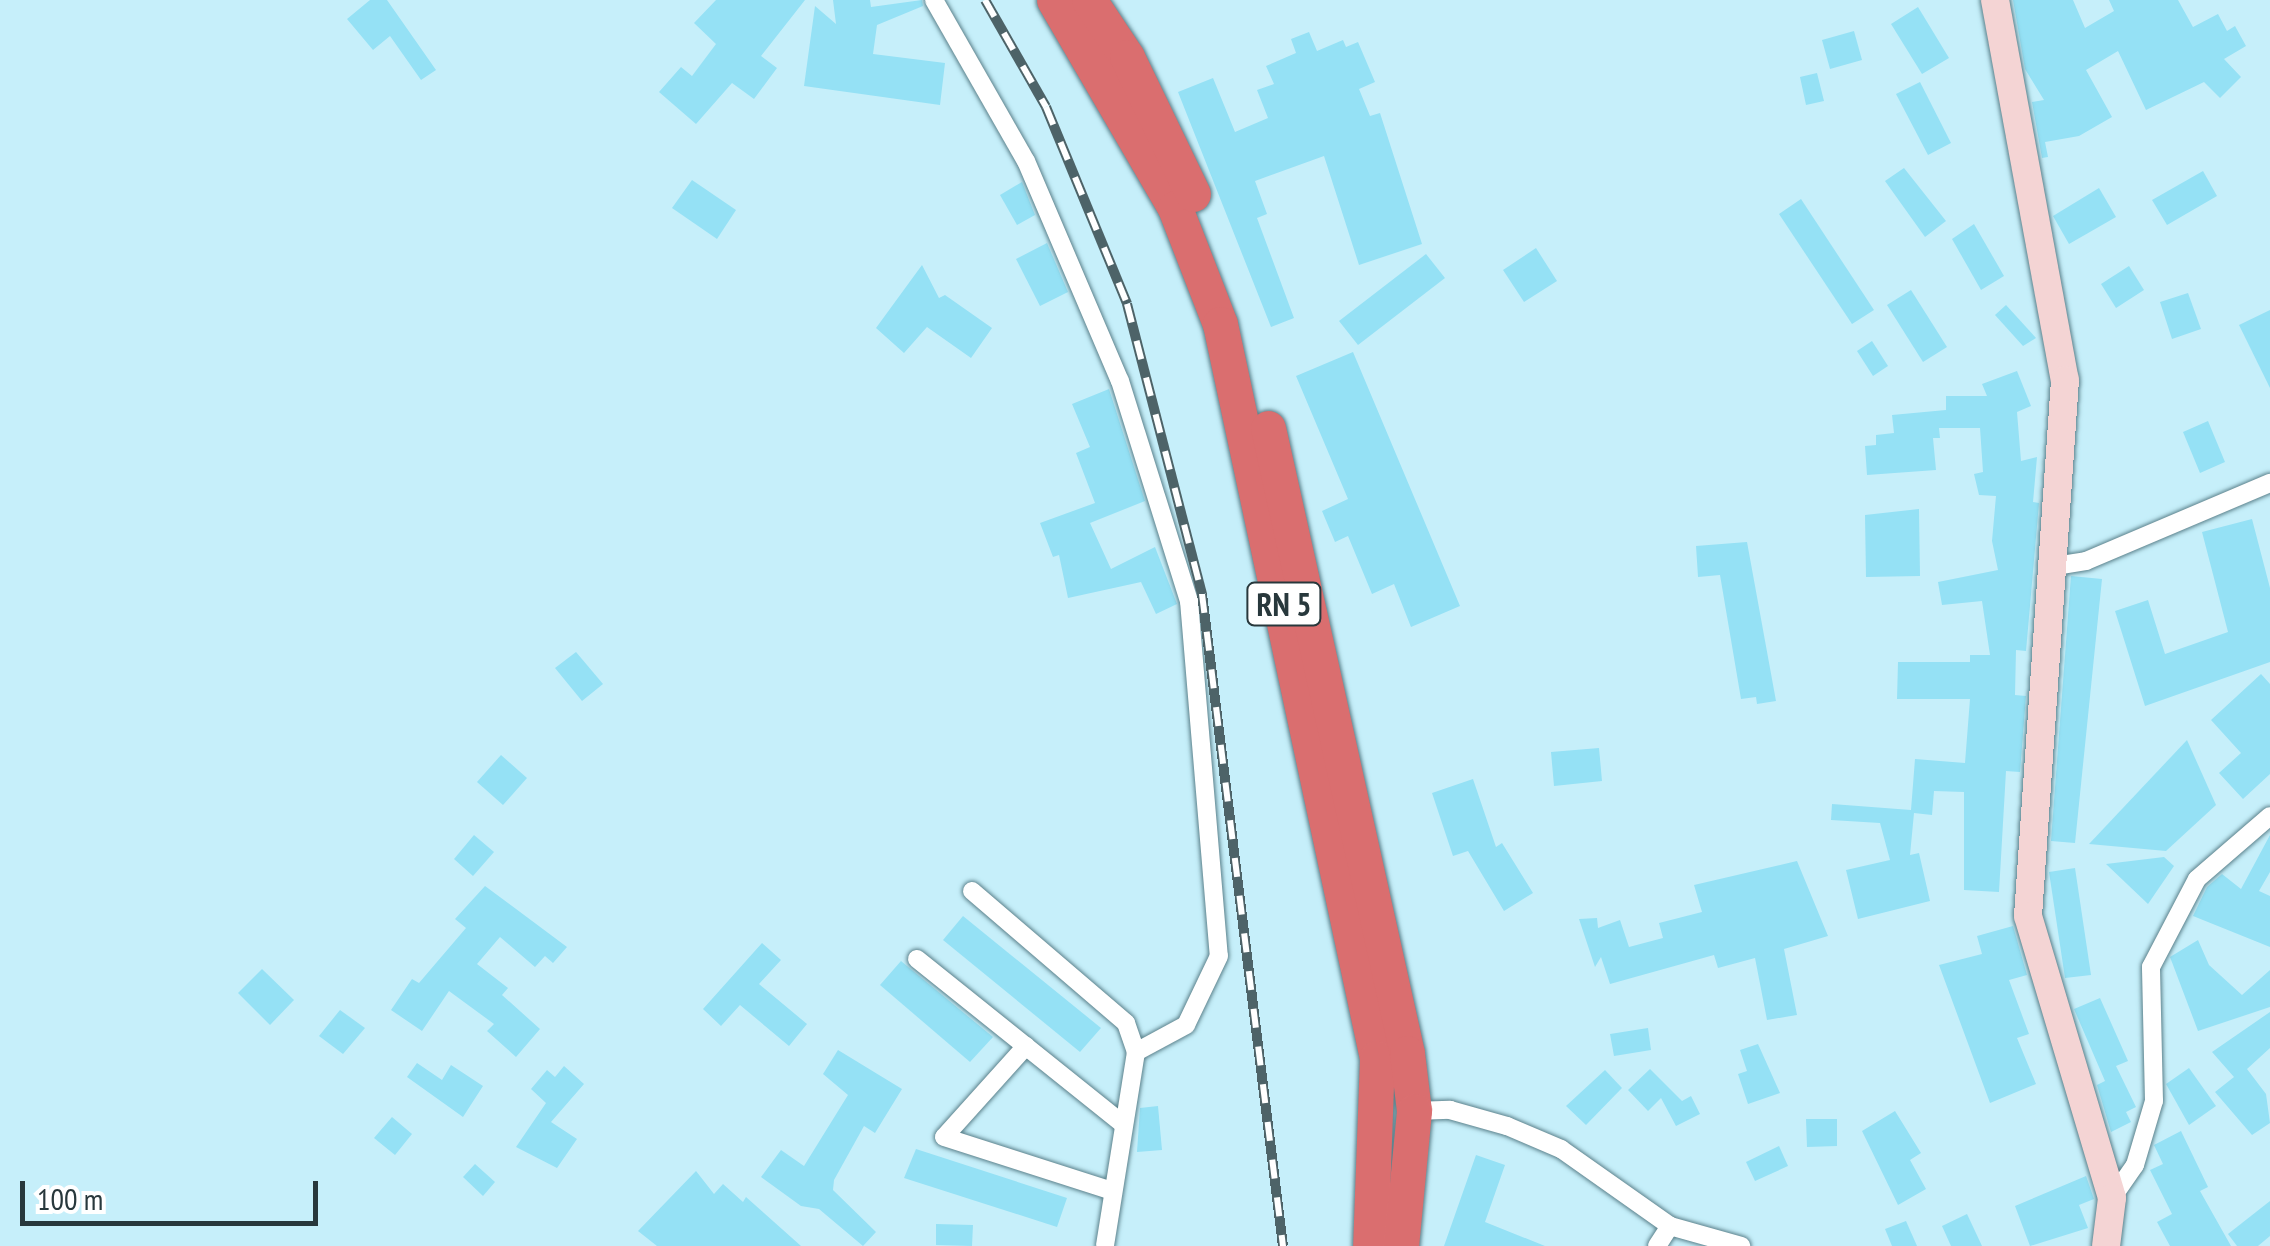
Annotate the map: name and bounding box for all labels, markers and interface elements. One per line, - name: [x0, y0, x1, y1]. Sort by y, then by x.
- road number: RN 5: [1244, 577, 1324, 631]
- scale bar: [25, 1161, 322, 1223]
- text: 100 m: [37, 1179, 103, 1218]

